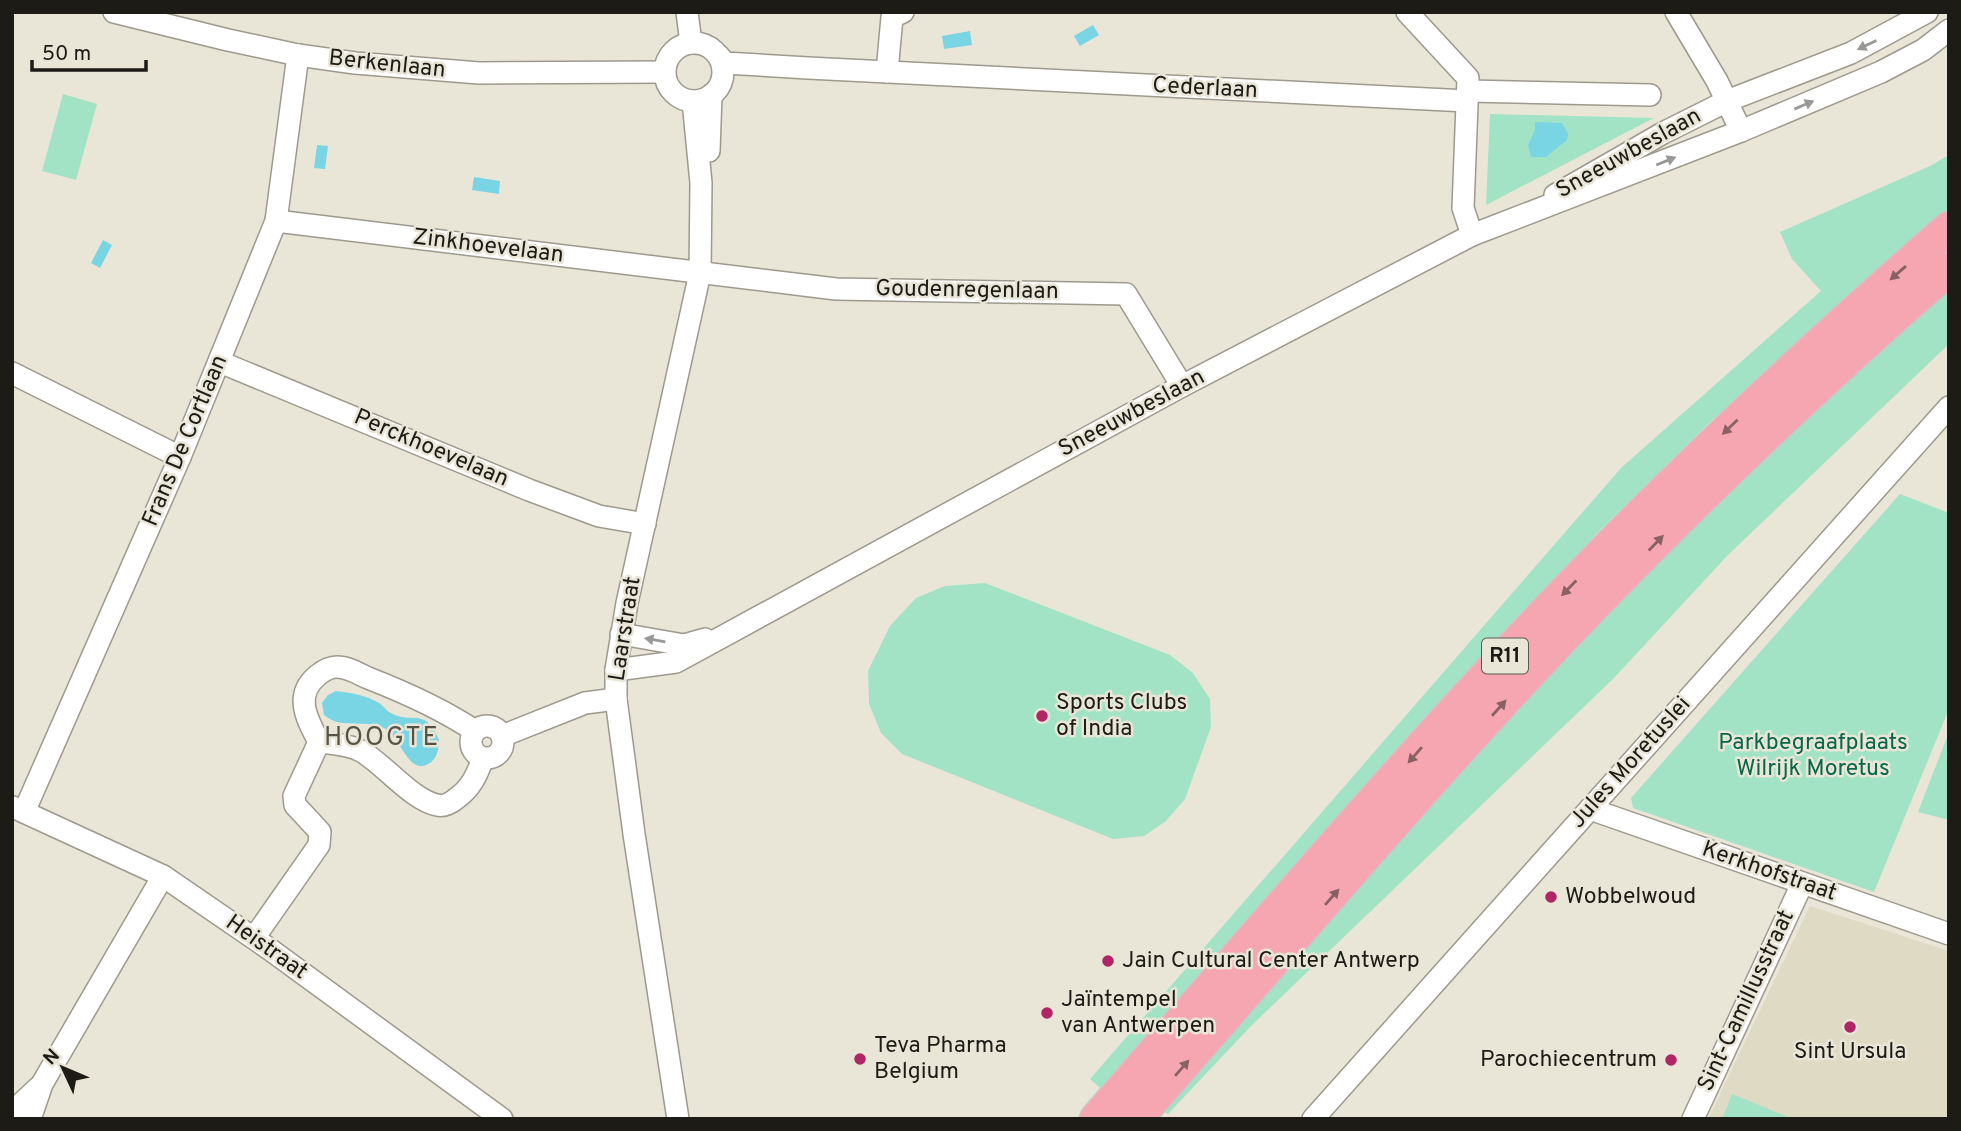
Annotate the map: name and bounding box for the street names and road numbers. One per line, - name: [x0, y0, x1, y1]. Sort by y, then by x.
- street label: Berkenlaan: [327, 44, 447, 86]
- street label: Cederlaan: [1151, 72, 1259, 106]
- street label: Sneeuwbeslaan: [1551, 102, 1707, 206]
- street label: Zinkhoevelaan: [411, 223, 565, 271]
- street label: Goudenregenlaan: [875, 275, 1059, 307]
- street label: Frans De Cortlaan: [137, 351, 235, 531]
- street label: Sneeuwbeslaan: [1054, 363, 1210, 465]
- street label: Perckhoevelaan: [349, 403, 513, 495]
- street label: Laarstraat: [603, 575, 649, 683]
- road number: R11: [1482, 638, 1528, 674]
- street label: Jules Moretuslei: [1564, 691, 1698, 835]
- street label: Kerkhofstraat: [1698, 835, 1840, 909]
- street label: Sint-Camillusstraat: [1692, 906, 1802, 1096]
- street label: Heistraat: [219, 909, 313, 987]

